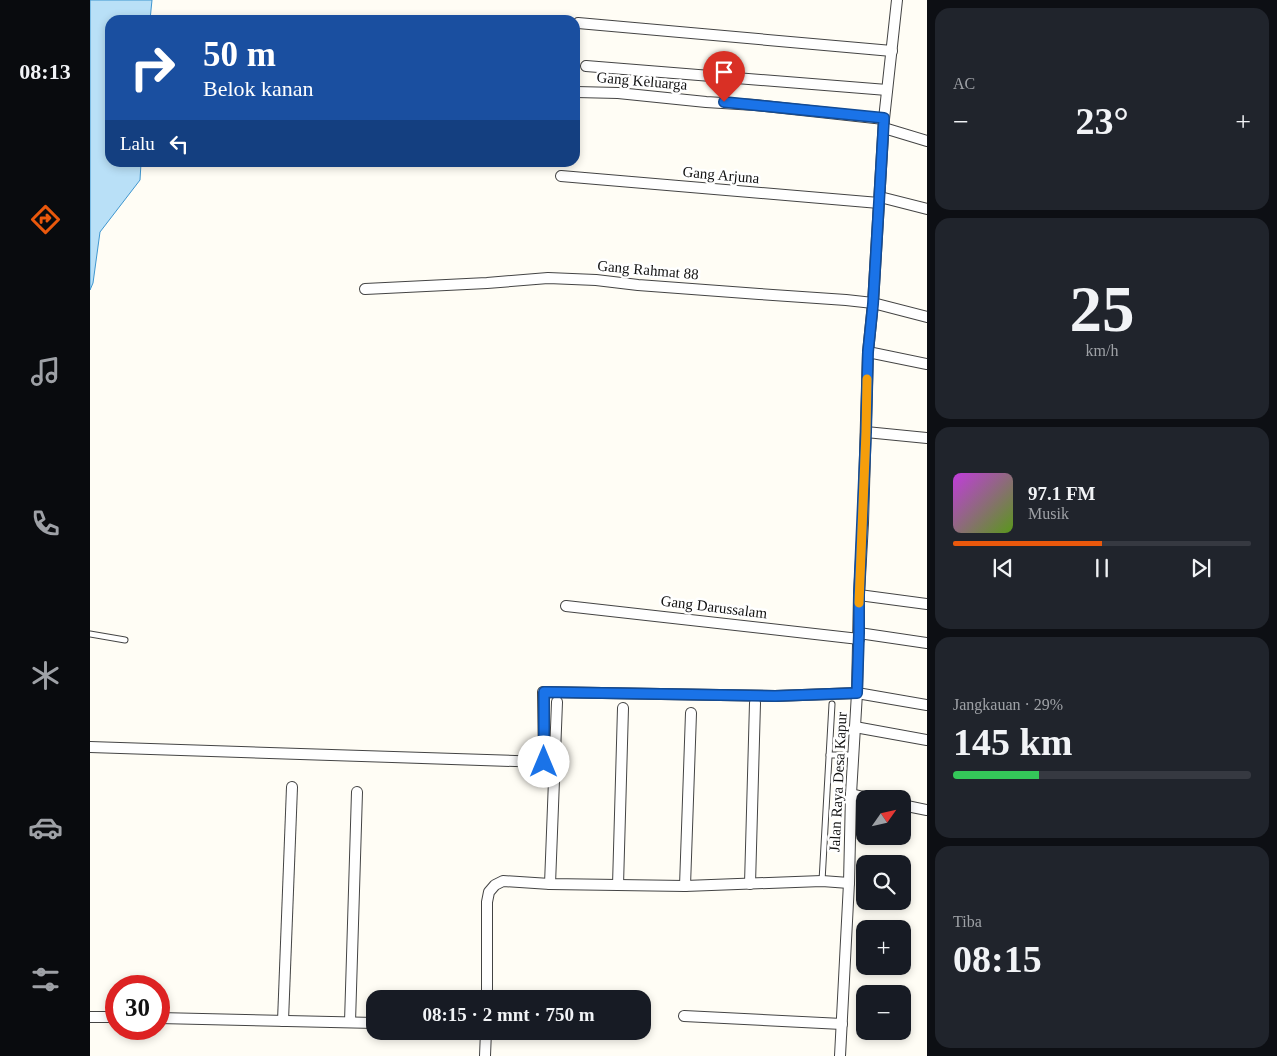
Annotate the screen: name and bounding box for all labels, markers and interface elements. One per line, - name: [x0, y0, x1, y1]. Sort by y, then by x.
- icon: right: [120, 35, 185, 100]
- text: 50 m: [203, 35, 276, 74]
- pin: [703, 51, 745, 102]
- icon: arrive: [710, 58, 738, 86]
- text: 08:13: [19, 59, 71, 84]
- street label: Gang Keluarga: [596, 69, 688, 93]
- text: AC: [953, 75, 975, 92]
- text: Belok kanan: [203, 76, 314, 101]
- text: 23°: [1075, 100, 1129, 142]
- text: −: [953, 106, 969, 137]
- text: +: [1235, 106, 1251, 137]
- icon: left: [165, 130, 193, 158]
- text: Lalu: [120, 133, 155, 154]
- street label: Gang Arjuna: [682, 164, 760, 186]
- icon: directions: [28, 202, 63, 237]
- street label: Gang Rahmat 88: [597, 258, 699, 282]
- text: 25: [1070, 273, 1135, 345]
- text: km/h: [1086, 342, 1118, 359]
- icon: music: [28, 354, 63, 389]
- text: 97.1 FM: [1028, 483, 1096, 504]
- text: Musik: [1028, 505, 1069, 522]
- icon: phone: [28, 506, 63, 541]
- icon: previous: [989, 554, 1017, 582]
- icon: pause: [1088, 554, 1116, 582]
- icon: next: [1187, 554, 1215, 582]
- street label: Gang Darussalam: [660, 593, 768, 622]
- icon: climate: [28, 658, 63, 693]
- text: Jangkauan · 29%: [953, 696, 1063, 713]
- street label: Jalan Raya Desa Kapur: [826, 711, 850, 853]
- text: 145 km: [953, 721, 1072, 763]
- position arrow: [517, 735, 569, 787]
- north arrow: [856, 790, 911, 845]
- map controls: [856, 790, 911, 1040]
- icon: car: [28, 810, 63, 845]
- button: search: [856, 855, 911, 910]
- text: Tiba: [953, 913, 982, 930]
- button: +: [856, 920, 911, 975]
- text: 08:15: [953, 938, 1042, 980]
- icon: filters: [28, 962, 63, 997]
- speed limit sign: 30: [105, 975, 170, 1040]
- button: −: [856, 985, 911, 1040]
- text: 08:15 · 2 mnt · 750 m: [422, 1004, 595, 1025]

